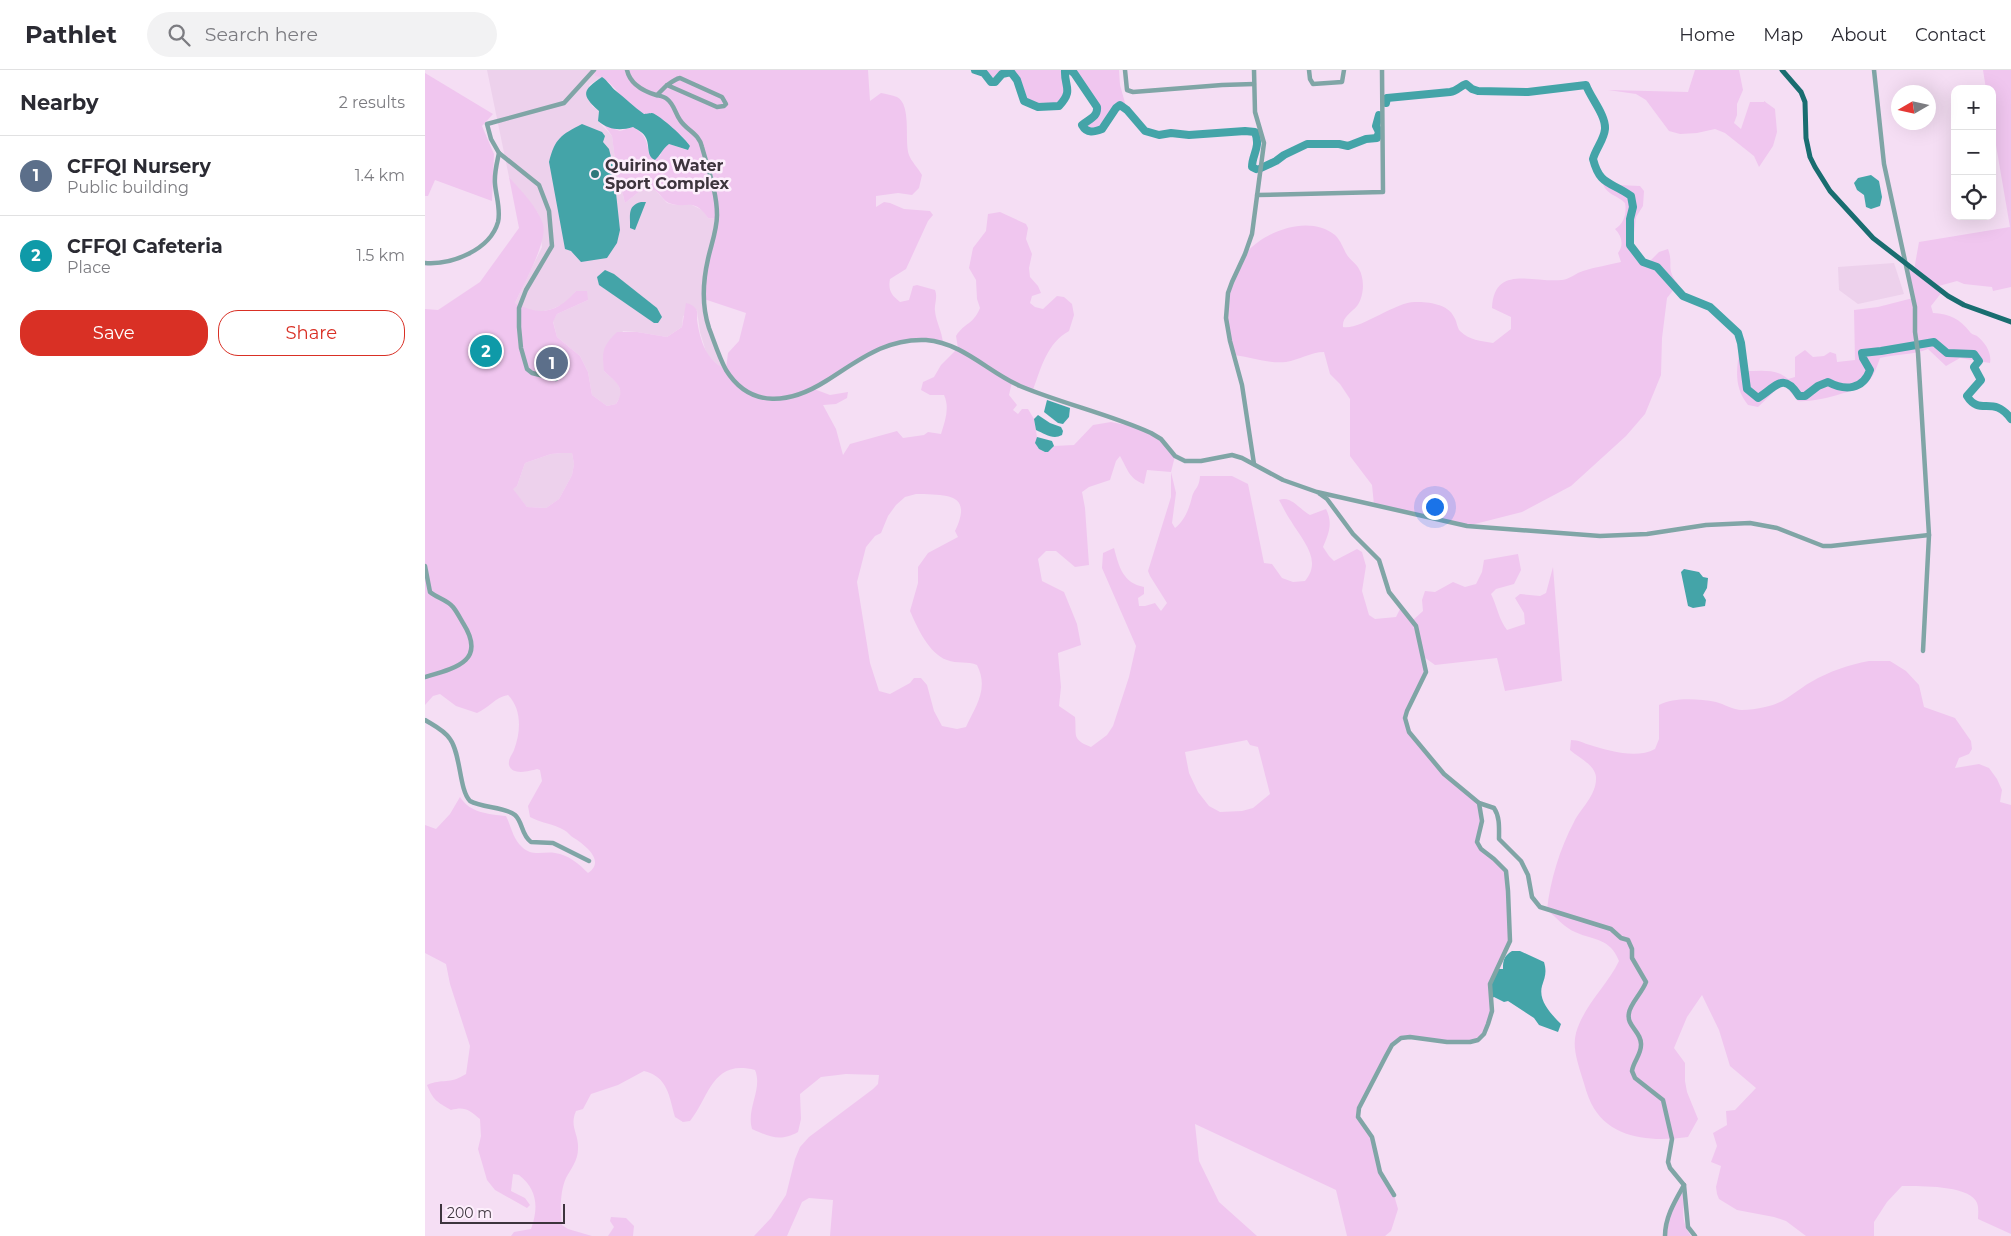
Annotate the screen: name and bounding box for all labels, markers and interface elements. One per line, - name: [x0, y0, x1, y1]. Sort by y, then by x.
- search box: [147, 12, 497, 57]
- text: Pathlet: [25, 20, 117, 49]
- icon: search: [165, 21, 193, 49]
- text: Search here: [205, 23, 318, 46]
- text: Home: [1679, 24, 1735, 46]
- text: Map: [1763, 24, 1803, 46]
- text: About: [1831, 24, 1887, 46]
- text: Contact: [1915, 24, 1986, 46]
- north arrow: [1891, 85, 1936, 130]
- map controls: [1951, 85, 1996, 220]
- button: +: [1951, 85, 1996, 130]
- text: Nearby: [20, 90, 99, 115]
- text: 2 results: [339, 93, 405, 112]
- button: −: [1951, 130, 1996, 175]
- text: CFFQI Nursery: [67, 155, 211, 178]
- place label: Quirino Water Sport Complex: [605, 156, 730, 193]
- text: 1: [33, 166, 39, 185]
- text: 1.4 km: [355, 166, 405, 185]
- marker: Quirino Water Sport Complex: [589, 168, 601, 180]
- button: locate: [1951, 175, 1996, 220]
- text: Public building: [67, 178, 189, 197]
- text: CFFQI Cafeteria: [67, 235, 223, 258]
- text: 2: [31, 246, 41, 265]
- text: 1.5 km: [356, 246, 405, 265]
- text: Place: [67, 258, 111, 277]
- button: Save: [20, 310, 208, 356]
- button: Share: [218, 310, 405, 356]
- pin: 2: [470, 332, 502, 370]
- pin: 1: [536, 344, 568, 382]
- your location: [1422, 494, 1448, 520]
- scale bar: [440, 1201, 565, 1224]
- text: 200 m: [447, 1204, 492, 1222]

